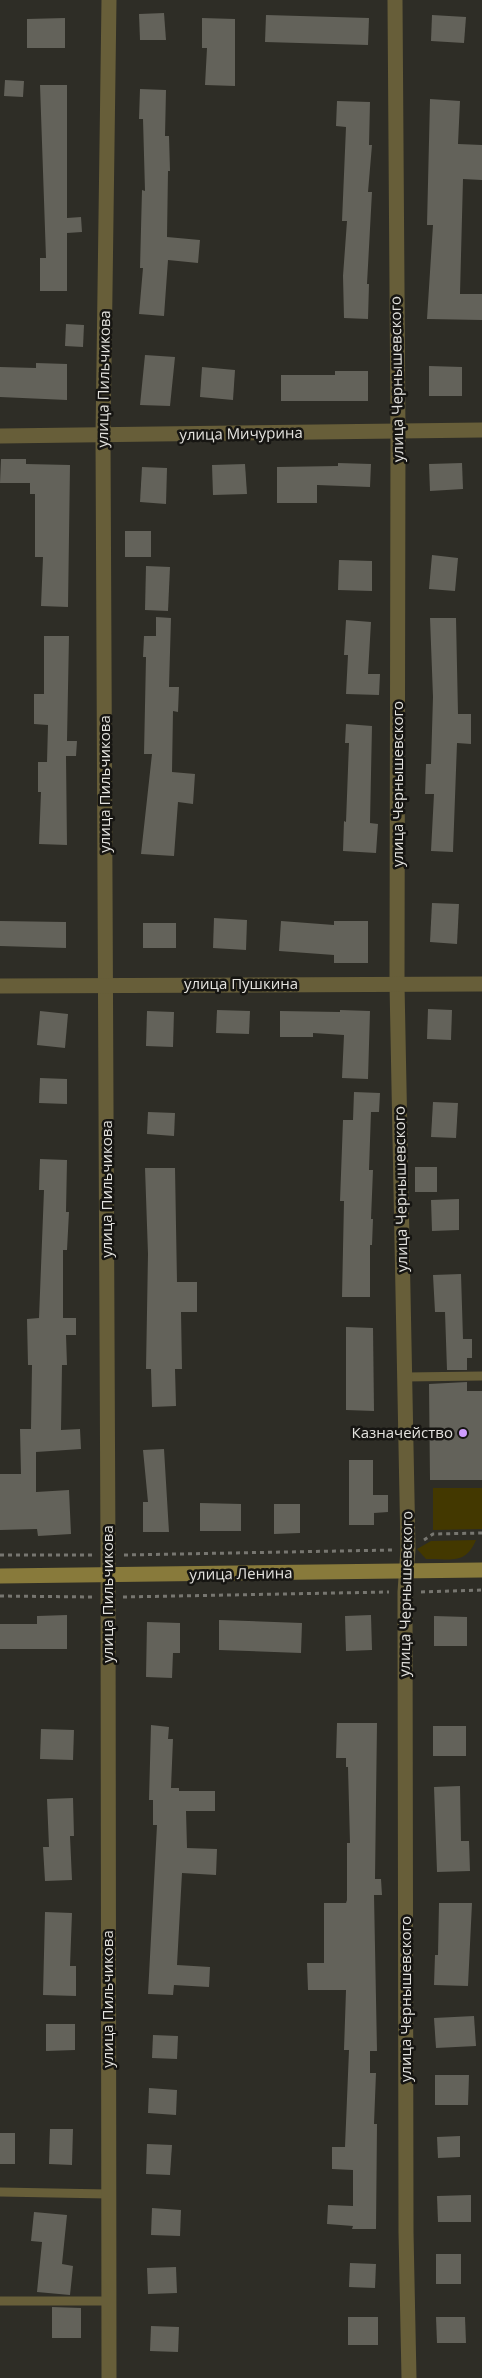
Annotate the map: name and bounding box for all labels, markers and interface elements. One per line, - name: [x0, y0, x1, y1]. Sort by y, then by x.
- street label: улица Чернышевского: [385, 296, 407, 462]
- street label: улица Пильчикова: [92, 310, 114, 448]
- street label: улица Мичурина: [179, 422, 303, 444]
- street label: улица Чернышевского: [387, 701, 407, 867]
- street label: улица Пильчикова: [94, 715, 114, 853]
- street label: улица Пушкина: [184, 973, 298, 993]
- street label: улица Чернышевского: [389, 1106, 411, 1272]
- street label: улица Пильчикова: [96, 1120, 116, 1258]
- place label: Казначейство: [351, 1422, 453, 1442]
- marker: Казначейство: [457, 1427, 469, 1439]
- street label: улица Чернышевского: [394, 1511, 416, 1677]
- street label: улица Пильчикова: [97, 1525, 117, 1663]
- street label: улица Ленина: [189, 1562, 293, 1584]
- street label: улица Чернышевского: [395, 1916, 415, 2082]
- street label: улица Пильчикова: [97, 1930, 117, 2068]

